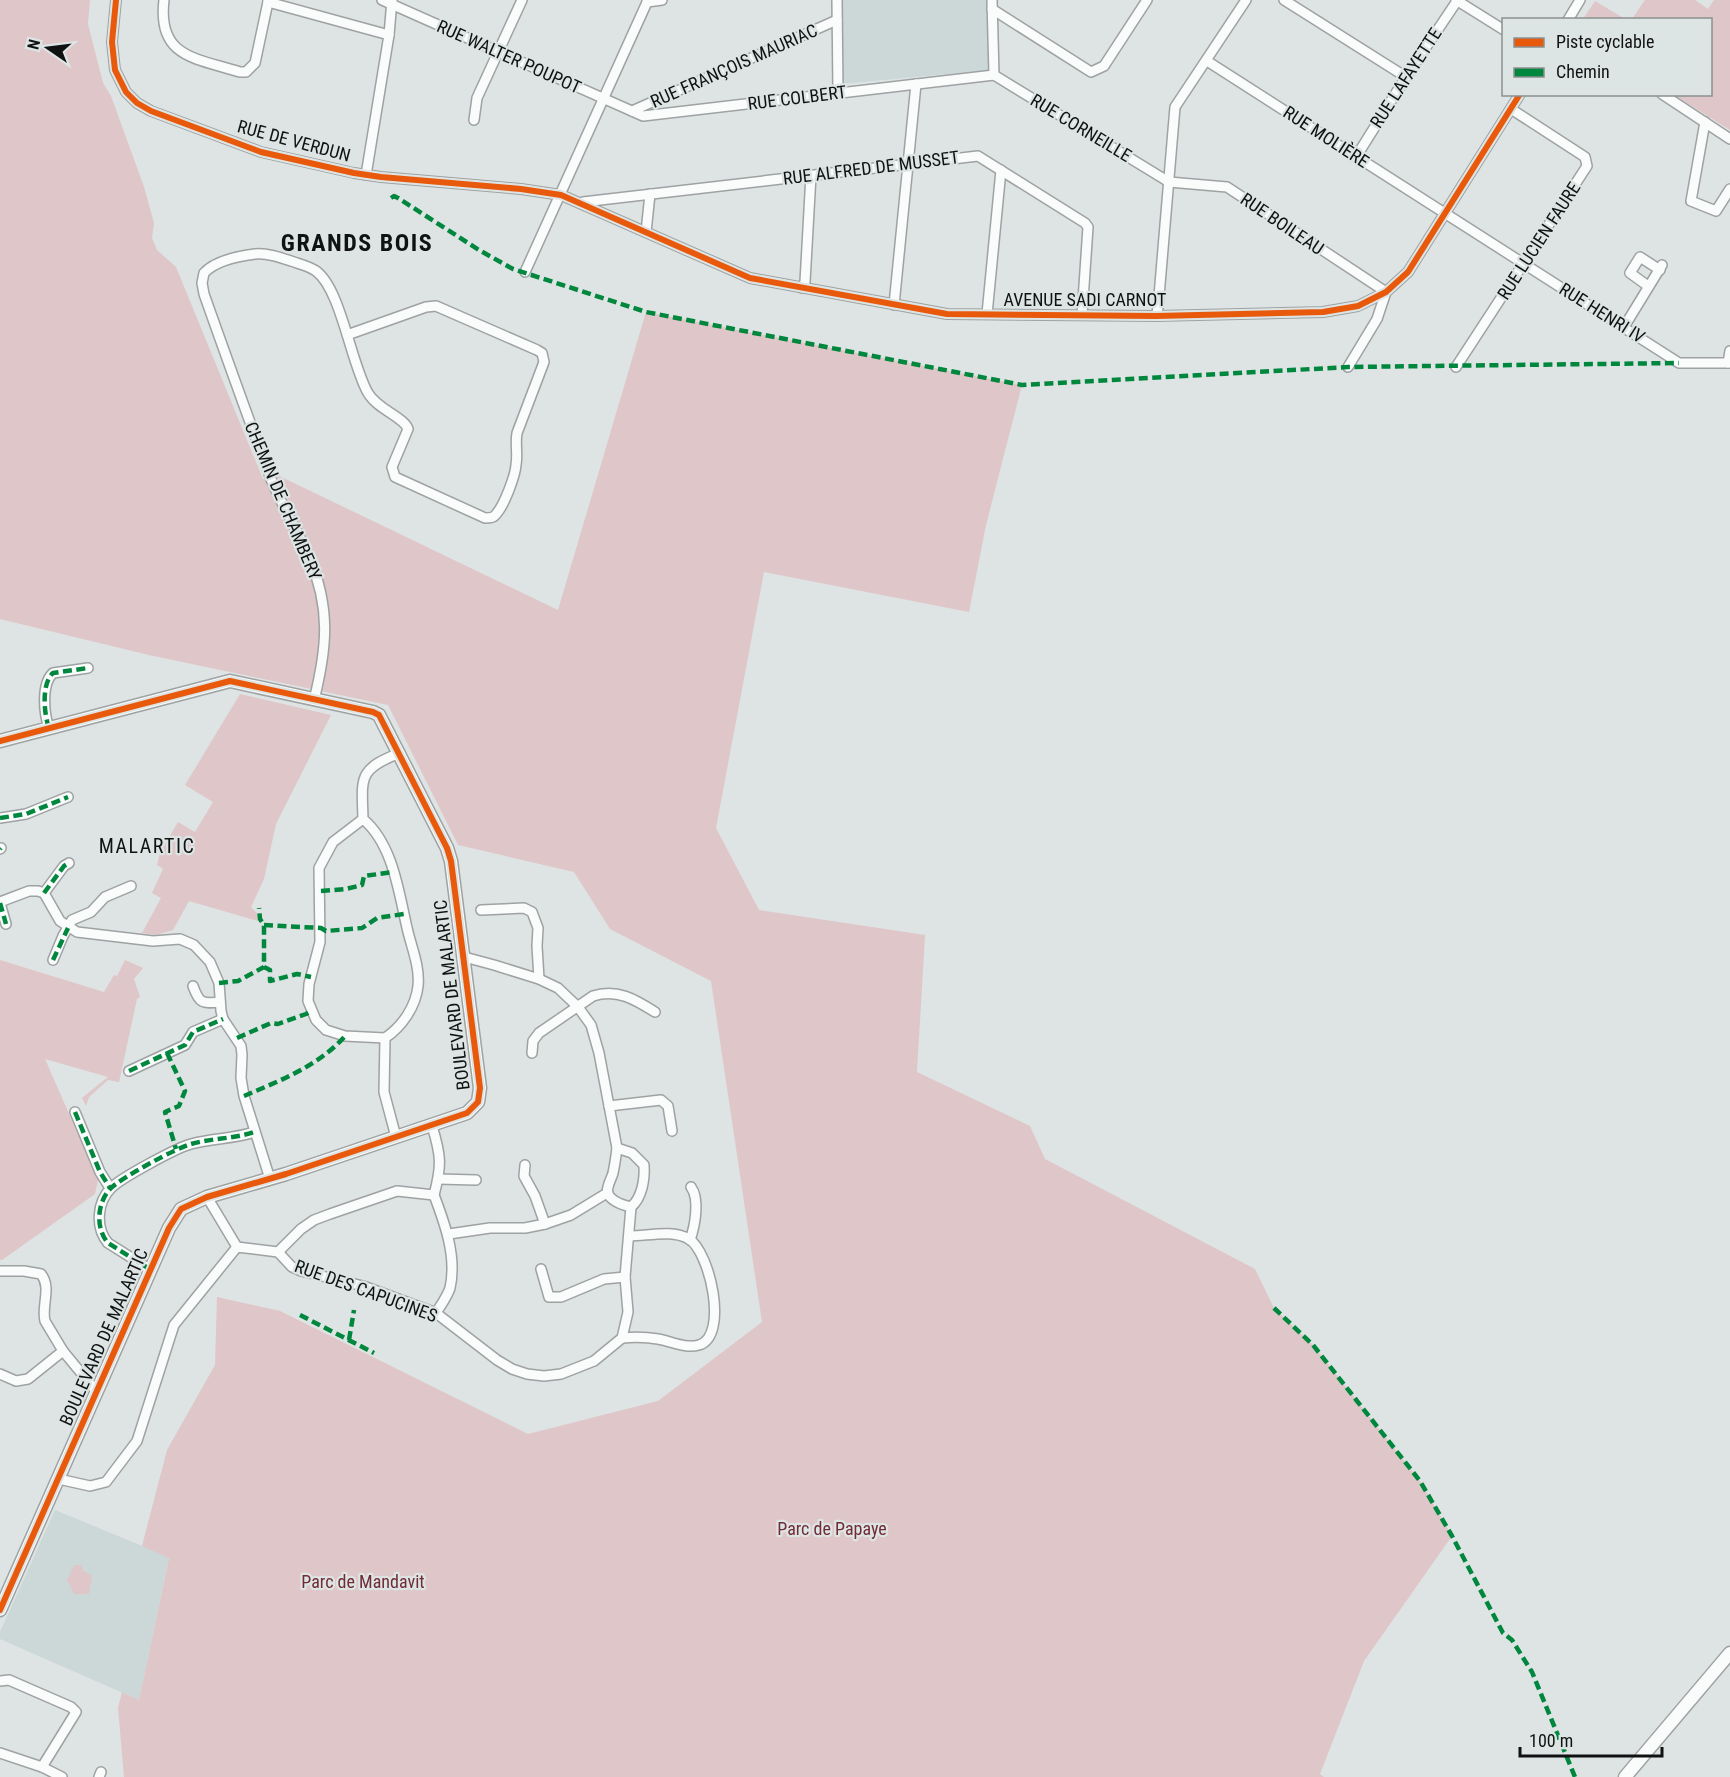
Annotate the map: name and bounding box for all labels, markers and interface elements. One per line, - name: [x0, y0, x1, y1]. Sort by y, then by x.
- street label: RUE WALTER POUPOT: [434, 15, 584, 98]
- north arrow: [18, 18, 78, 78]
- legend: [1502, 18, 1712, 96]
- street label: RUE FRANÇOIS MAURIAC: [647, 19, 820, 112]
- street label: RUE LAFAYETTE: [1365, 24, 1446, 132]
- text: Piste cyclable: [1556, 31, 1654, 52]
- text: N: [24, 37, 44, 52]
- text: Chemin: [1556, 61, 1610, 82]
- street label: RUE COLBERT: [746, 81, 848, 114]
- street label: RUE CORNEILLE: [1027, 89, 1136, 166]
- street label: RUE MOLIÈRE: [1280, 101, 1373, 172]
- street label: RUE DE VERDUN: [235, 115, 353, 166]
- street label: RUE ALFRED DE MUSSET: [782, 146, 960, 189]
- street label: RUE LUCIEN FAURE: [1493, 178, 1584, 303]
- street label: RUE BOILEAU: [1237, 188, 1328, 259]
- district label: GRANDS BOIS: [281, 229, 433, 257]
- street label: RUE HENRI IV: [1556, 278, 1649, 347]
- street label: AVENUE SADI CARNOT: [1004, 289, 1166, 310]
- street label: CHEMIN DE CHAMBERY: [241, 419, 327, 584]
- district label: MALARTIC: [99, 834, 195, 858]
- street label: BOULEVARD DE MALARTIC: [429, 899, 474, 1091]
- street label: BOULEVARD DE MALARTIC: [55, 1245, 152, 1429]
- street label: RUE DES CAPUCINES: [292, 1255, 440, 1326]
- park label: Parc de Papaye: [777, 1518, 887, 1539]
- park label: Parc de Mandavit: [301, 1571, 425, 1592]
- scale bar: [1520, 1720, 1662, 1758]
- text: 100 m: [1529, 1730, 1573, 1751]

